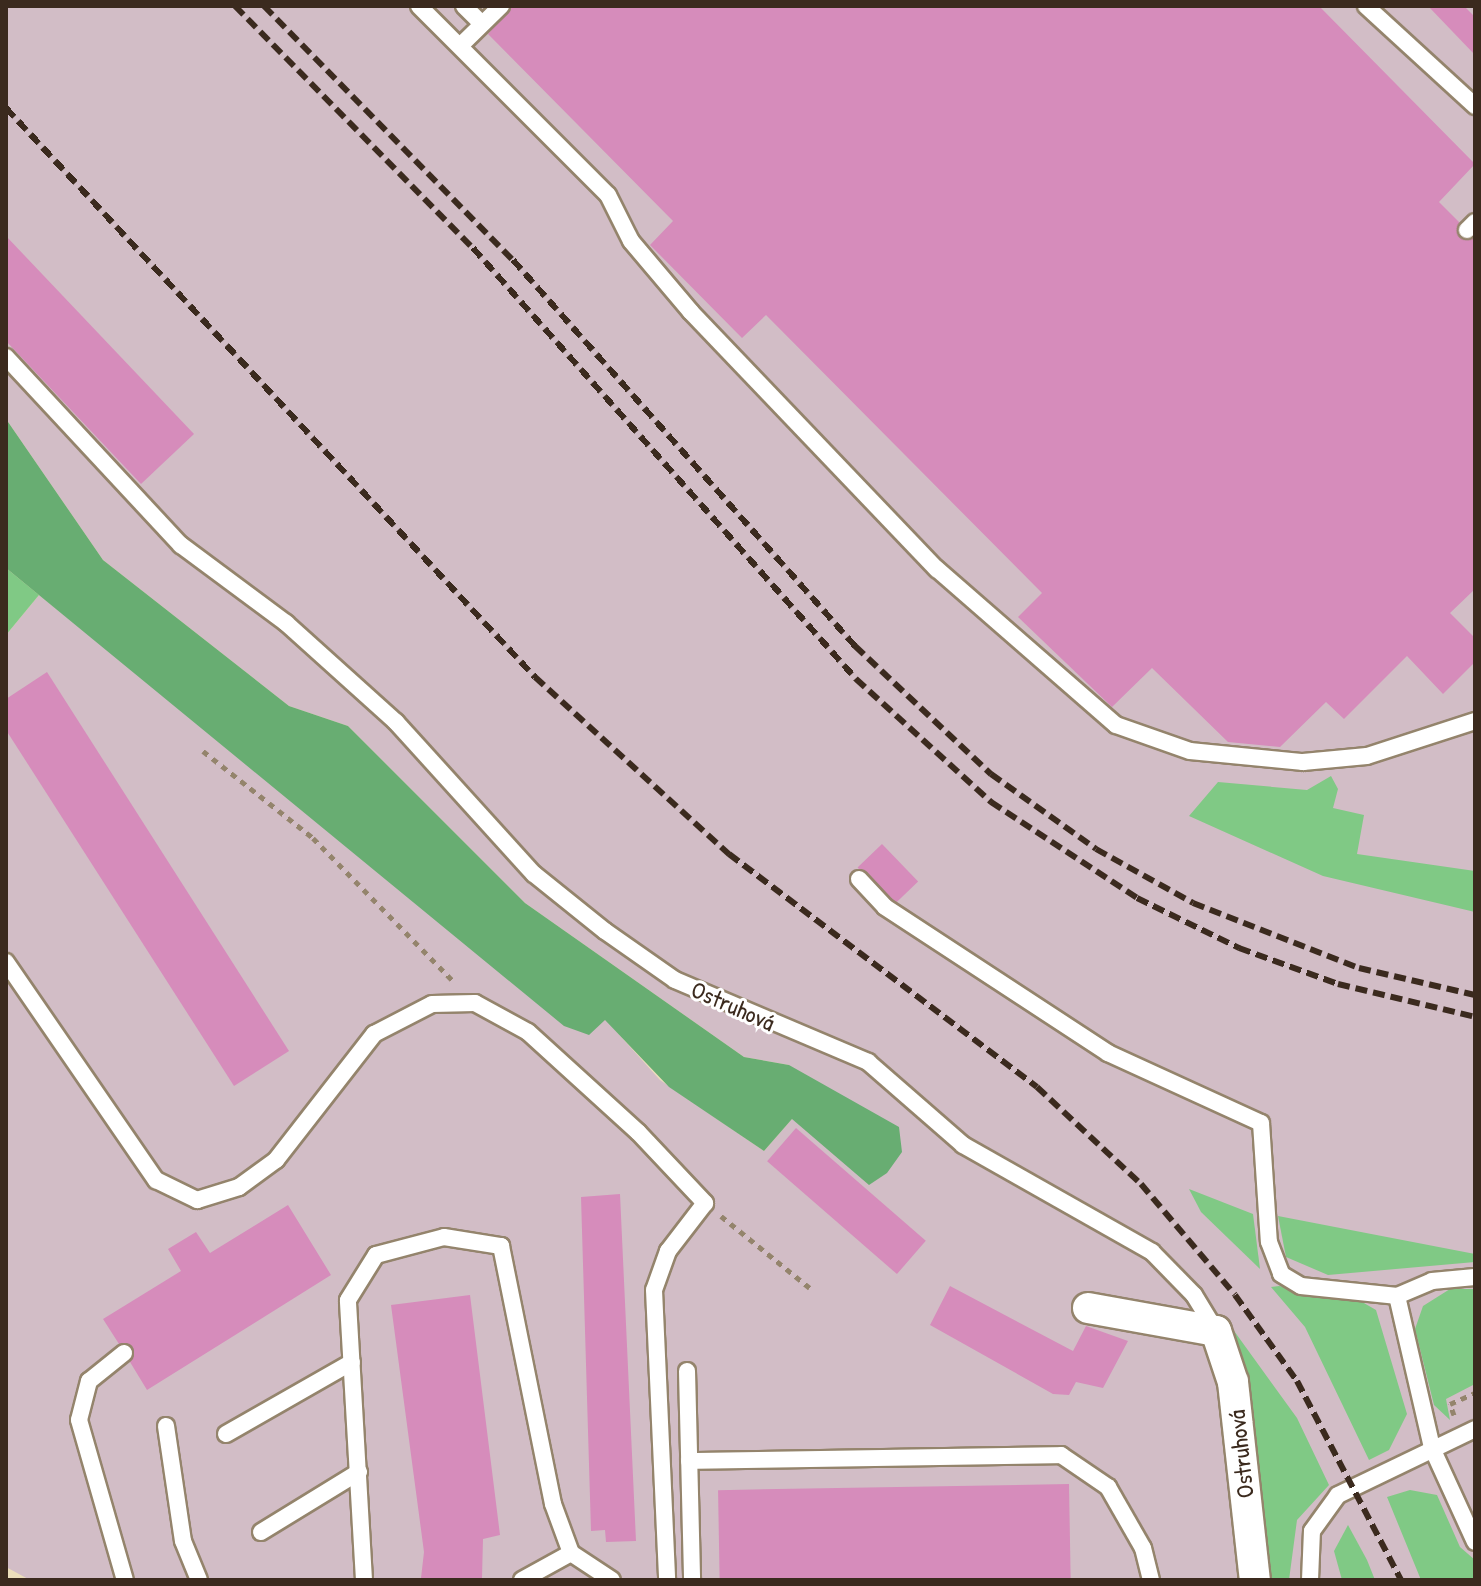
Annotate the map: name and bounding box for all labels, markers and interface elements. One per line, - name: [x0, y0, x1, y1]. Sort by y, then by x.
- street label: Ostruhová: [687, 975, 779, 1037]
- street label: Ostruhová: [1222, 1409, 1260, 1499]

